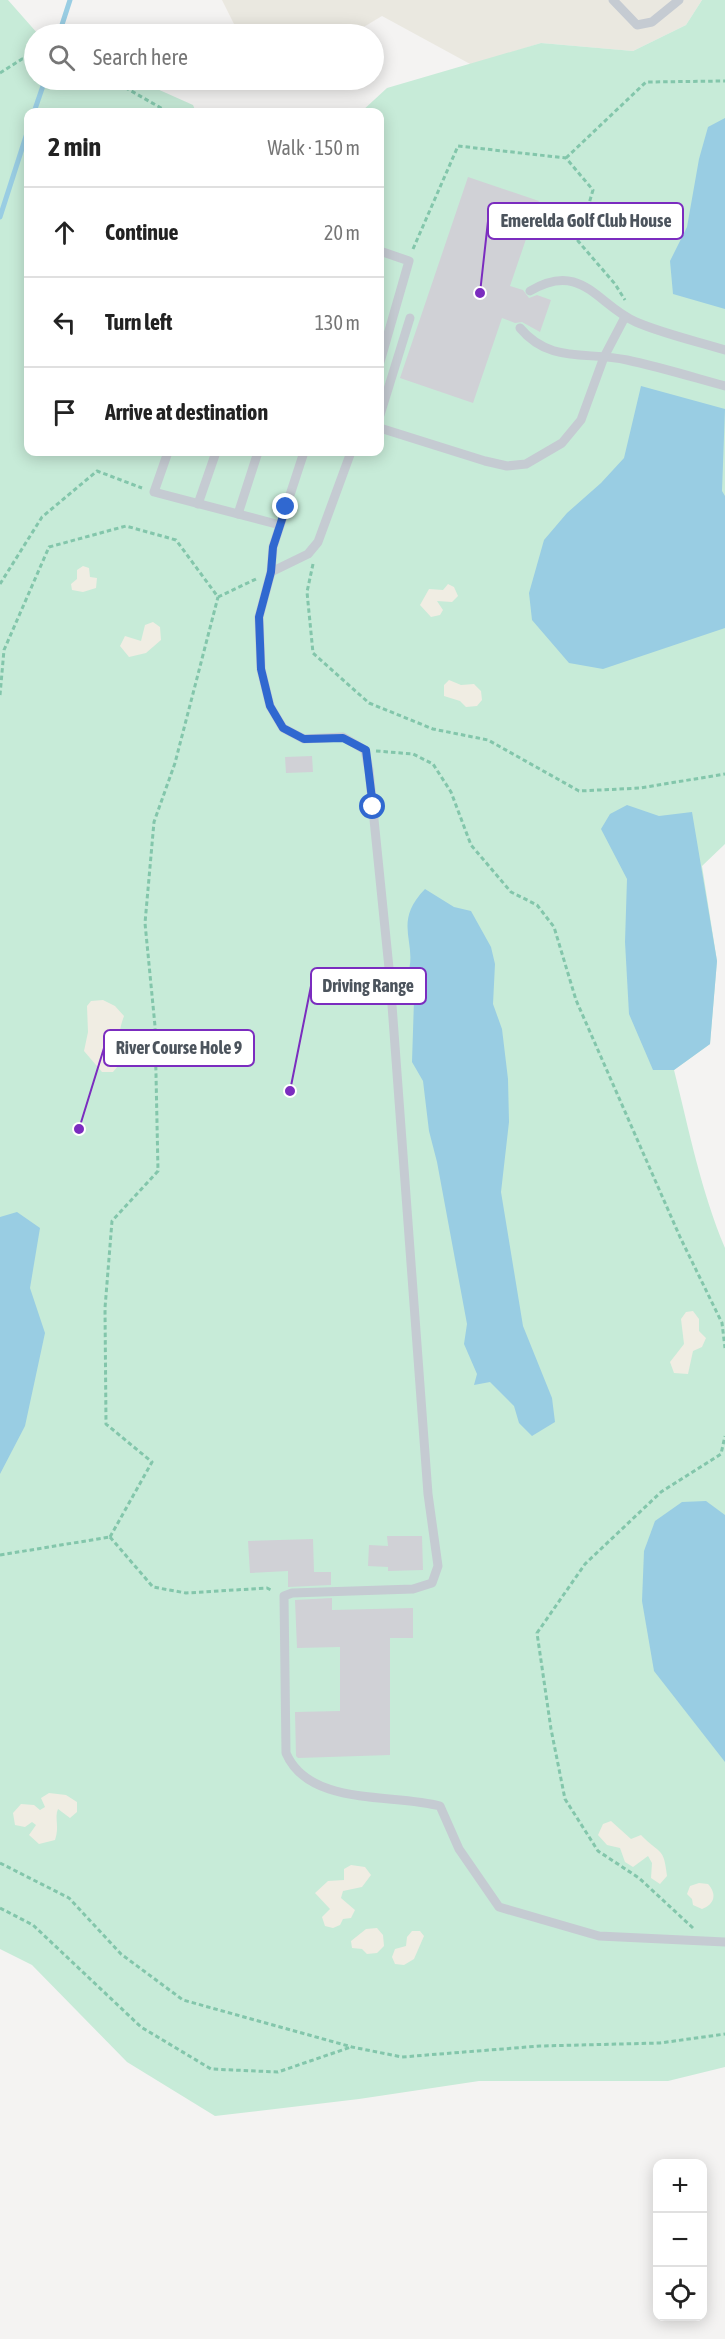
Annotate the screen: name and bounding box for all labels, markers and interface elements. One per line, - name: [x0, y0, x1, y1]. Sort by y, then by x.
- search box: [24, 24, 384, 90]
- icon: search: [45, 41, 78, 74]
- text: Search here: [93, 44, 188, 70]
- text: 2 min: [48, 132, 101, 162]
- text: Walk · 150 m: [268, 136, 360, 159]
- callout: Emerelda Golf Club House: [488, 203, 683, 239]
- text: Emerelda Golf Club House: [500, 210, 672, 231]
- icon: ahead: [48, 216, 81, 249]
- text: Continue: [105, 219, 179, 245]
- text: 20 m: [324, 221, 360, 244]
- icon: left: [48, 306, 81, 339]
- text: Turn left: [105, 309, 172, 335]
- text: 130 m: [315, 311, 360, 334]
- icon: arrive: [48, 396, 81, 429]
- text: Arrive at destination: [105, 399, 268, 425]
- route end: [272, 493, 298, 519]
- route start: [359, 793, 385, 819]
- callout: Driving Range: [311, 968, 426, 1004]
- text: Driving Range: [322, 975, 414, 996]
- callout: River Course Hole 9: [104, 1030, 254, 1066]
- text: River Course Hole 9: [116, 1037, 242, 1058]
- map controls: [653, 2159, 707, 2321]
- button: +: [653, 2159, 707, 2213]
- button: −: [653, 2213, 707, 2267]
- button: locate: [653, 2267, 707, 2321]

